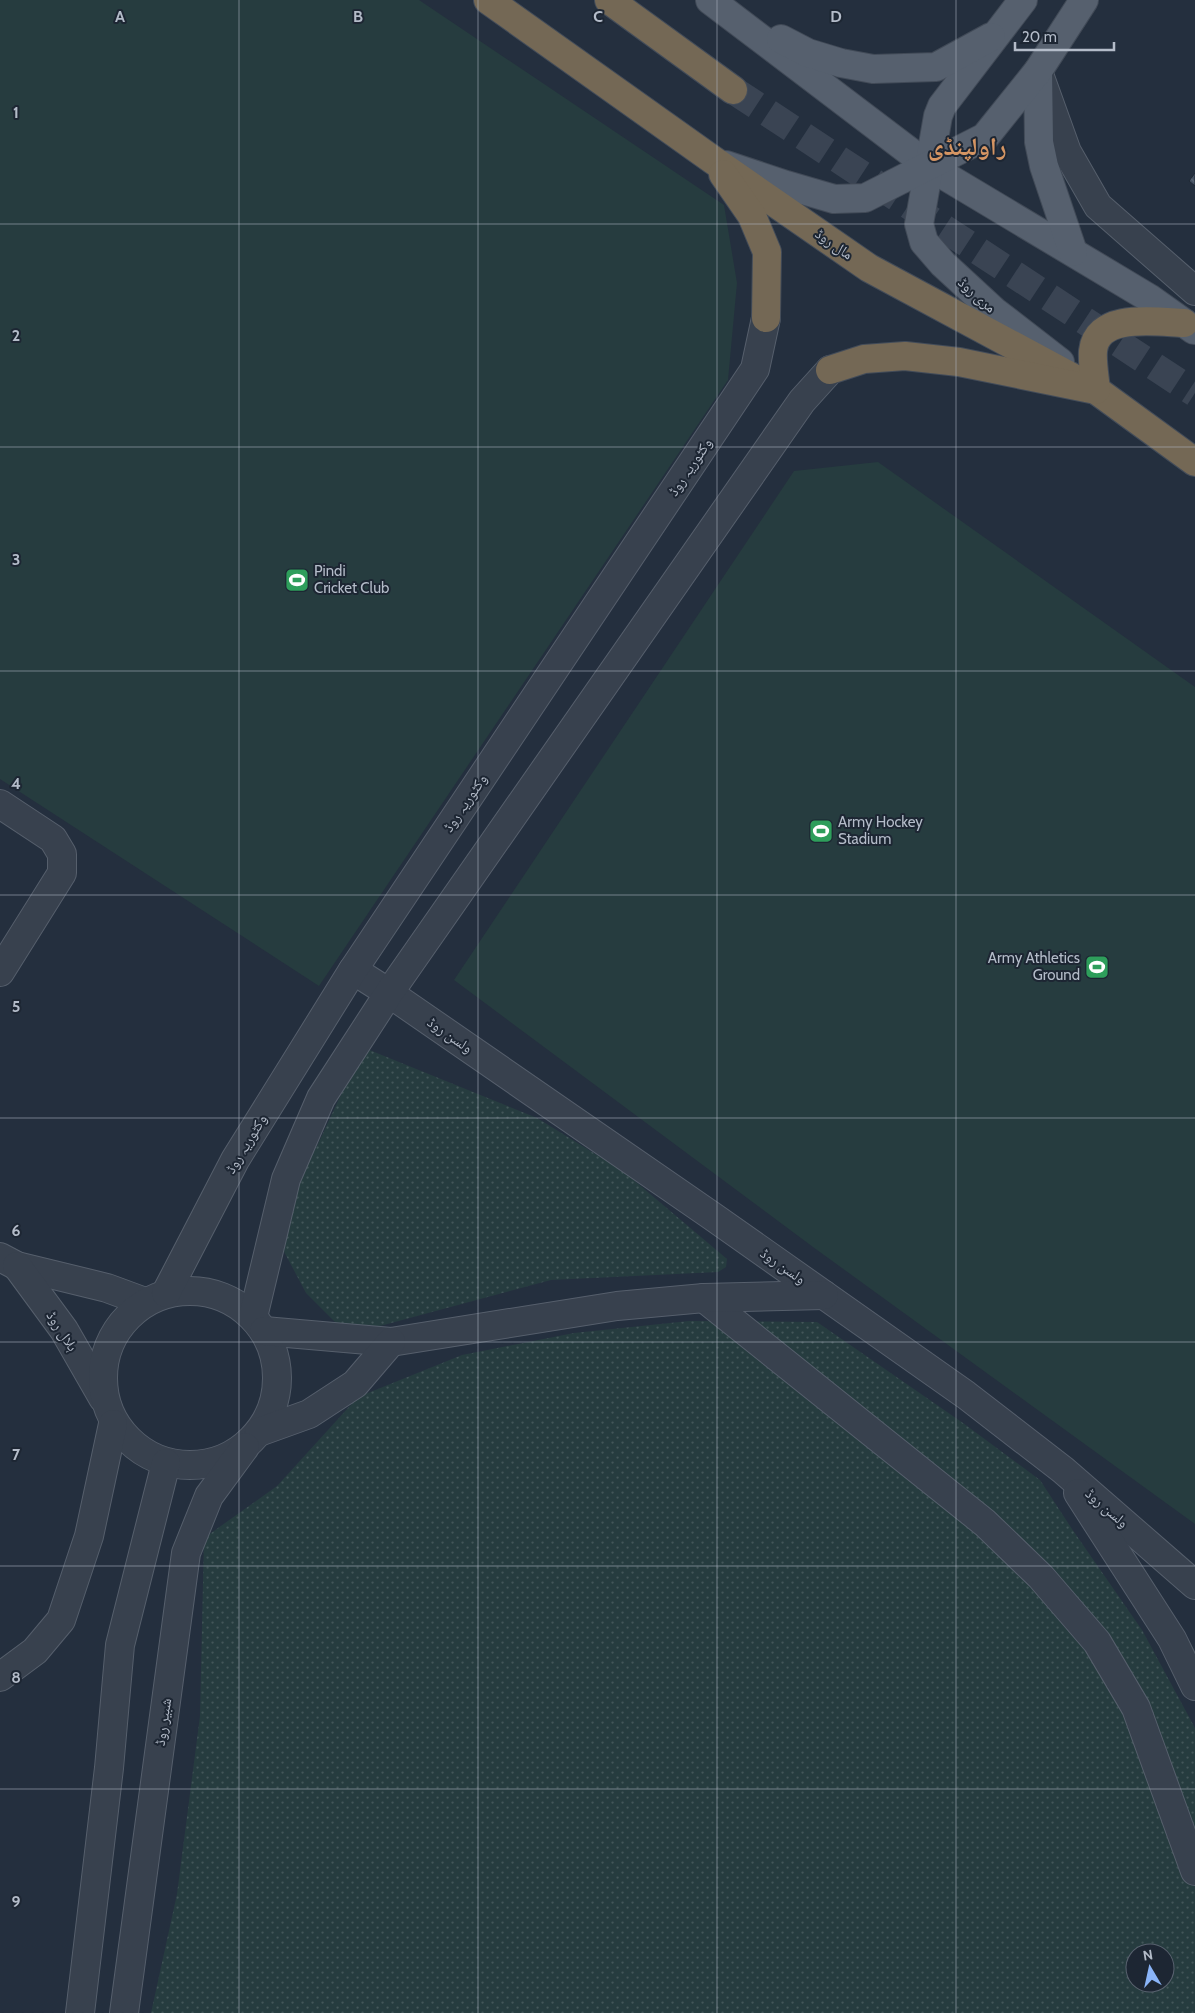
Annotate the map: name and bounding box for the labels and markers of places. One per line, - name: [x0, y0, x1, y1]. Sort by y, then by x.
- place label: Pindi Cricket Club: [314, 562, 389, 597]
- sports icon: Pindi Cricket Club: [284, 567, 310, 593]
- place label: Army Hockey Stadium: [838, 813, 923, 848]
- sports icon: Army Hockey Stadium: [808, 818, 834, 844]
- place label: Army Athletics Ground: [988, 949, 1080, 984]
- sports icon: Army Athletics Ground: [1084, 954, 1110, 980]

